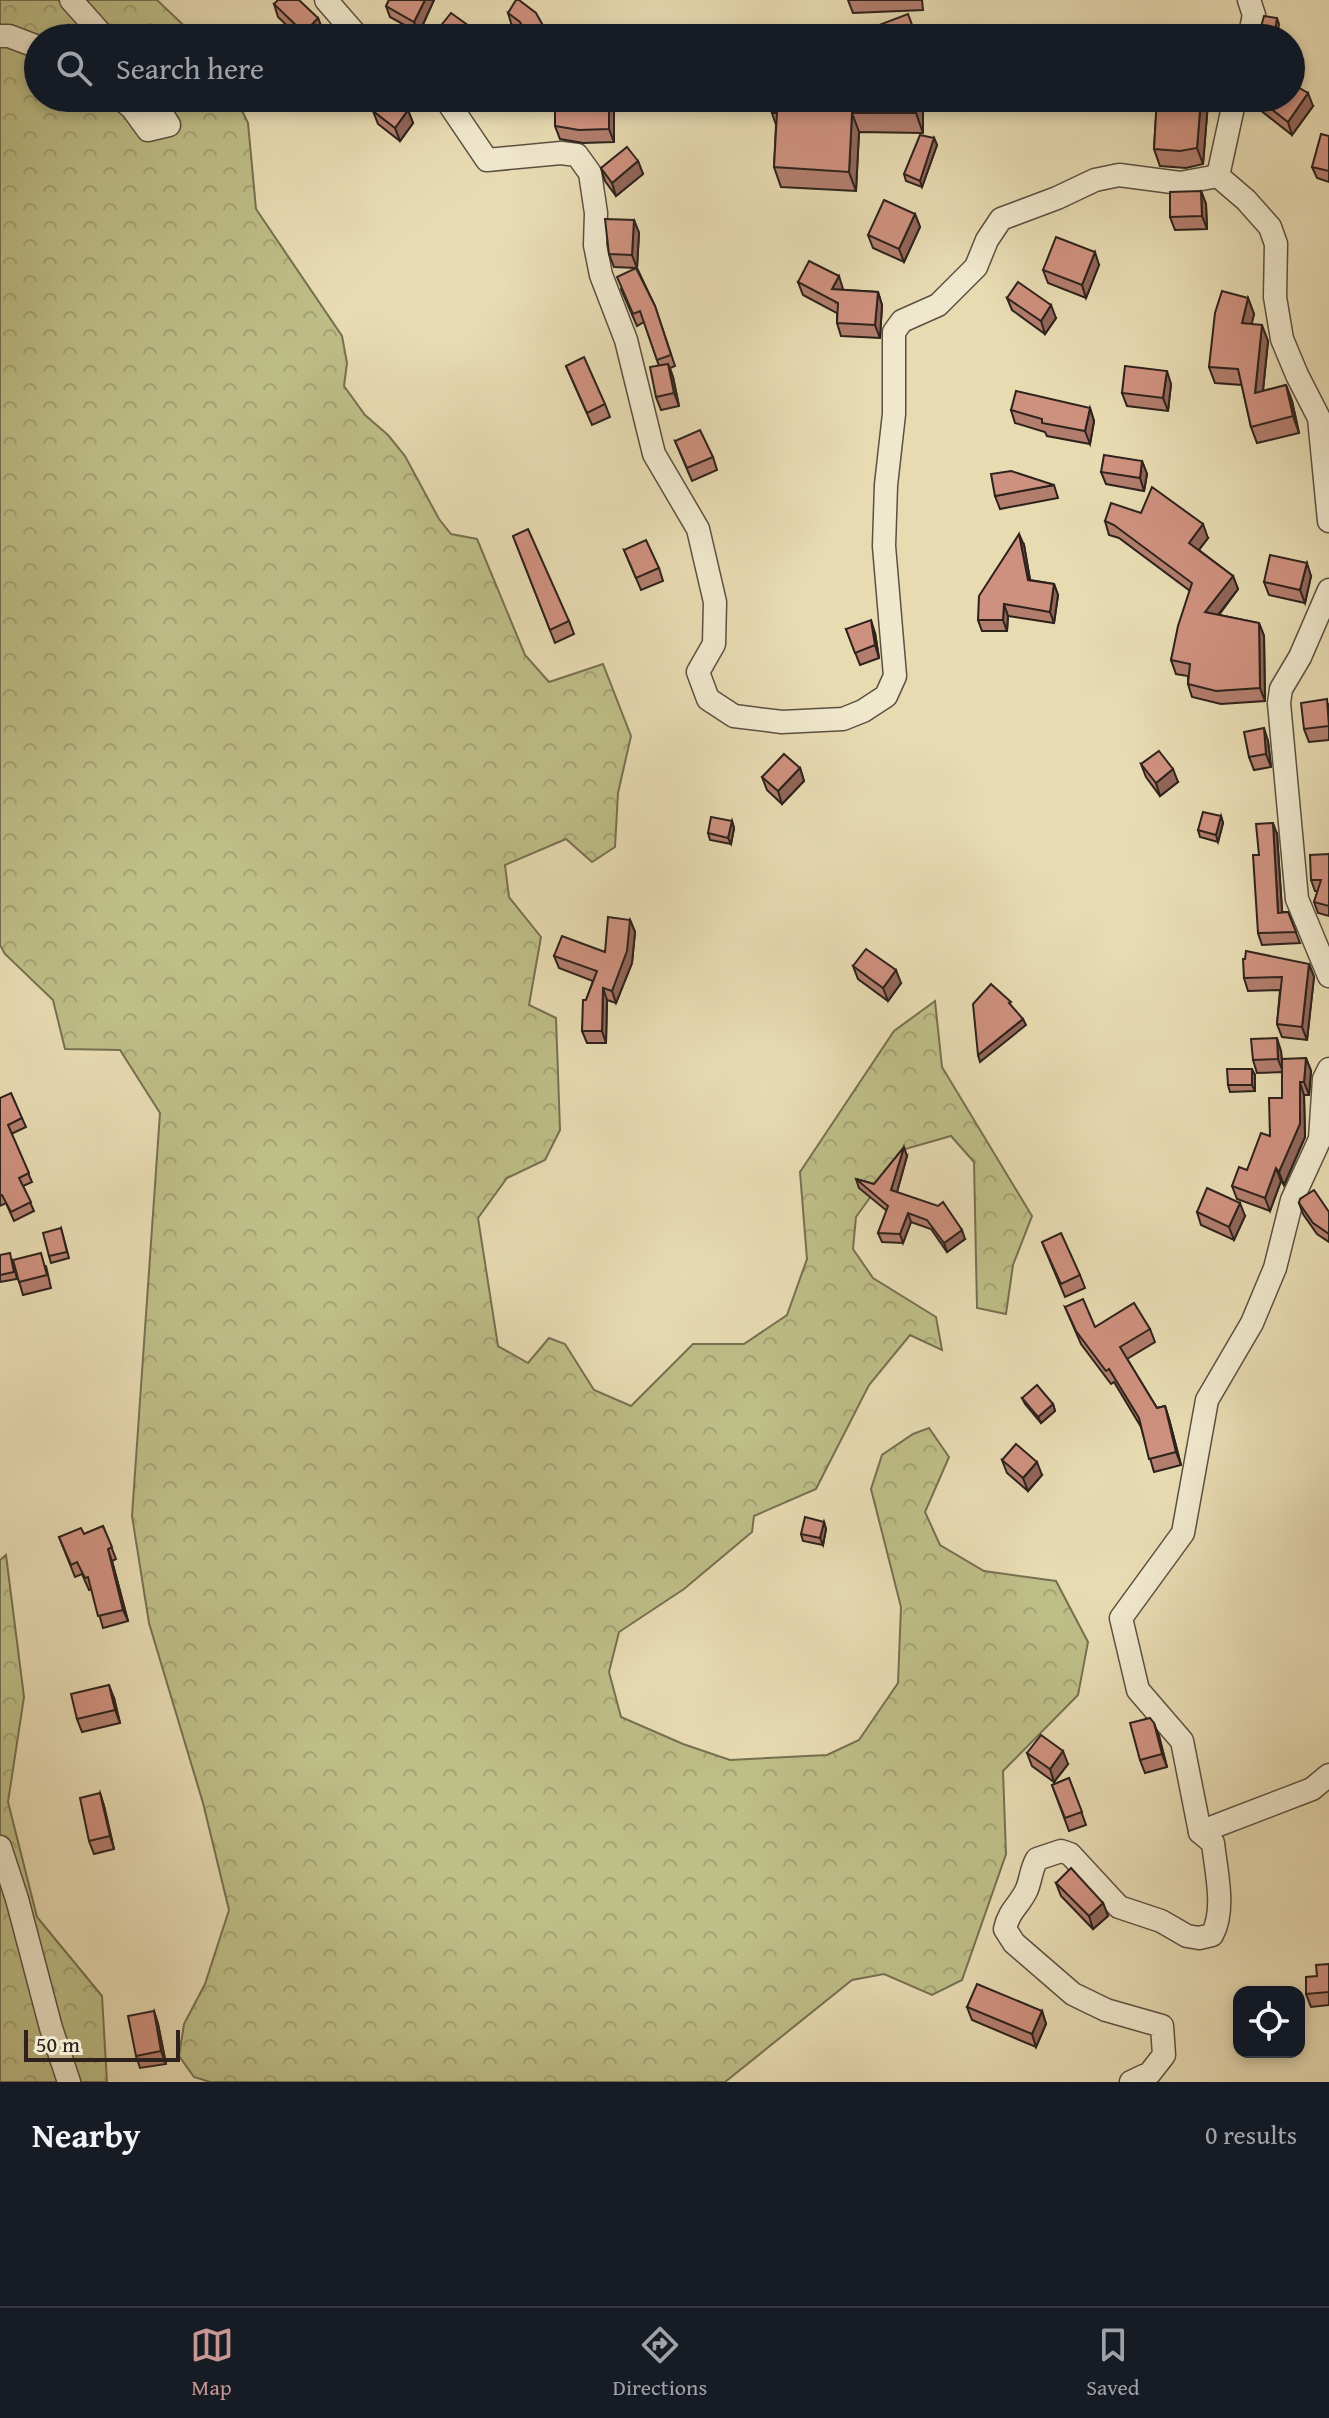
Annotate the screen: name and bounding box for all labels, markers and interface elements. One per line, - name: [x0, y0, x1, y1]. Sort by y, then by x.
- search box: [24, 24, 1305, 112]
- icon: search: [52, 46, 96, 90]
- text: Search here: [116, 46, 264, 90]
- map controls: [1233, 1986, 1305, 2058]
- button: locate: [1233, 1986, 1305, 2058]
- scale bar: [24, 2026, 180, 2062]
- text: 50 m: [36, 2028, 80, 2060]
- text: Nearby: [32, 2110, 141, 2159]
- text: 0 results: [1205, 2115, 1297, 2154]
- tab: Map: [190, 2323, 234, 2403]
- tab: Directions: [613, 2323, 707, 2403]
- tab: Saved: [1086, 2323, 1139, 2403]

